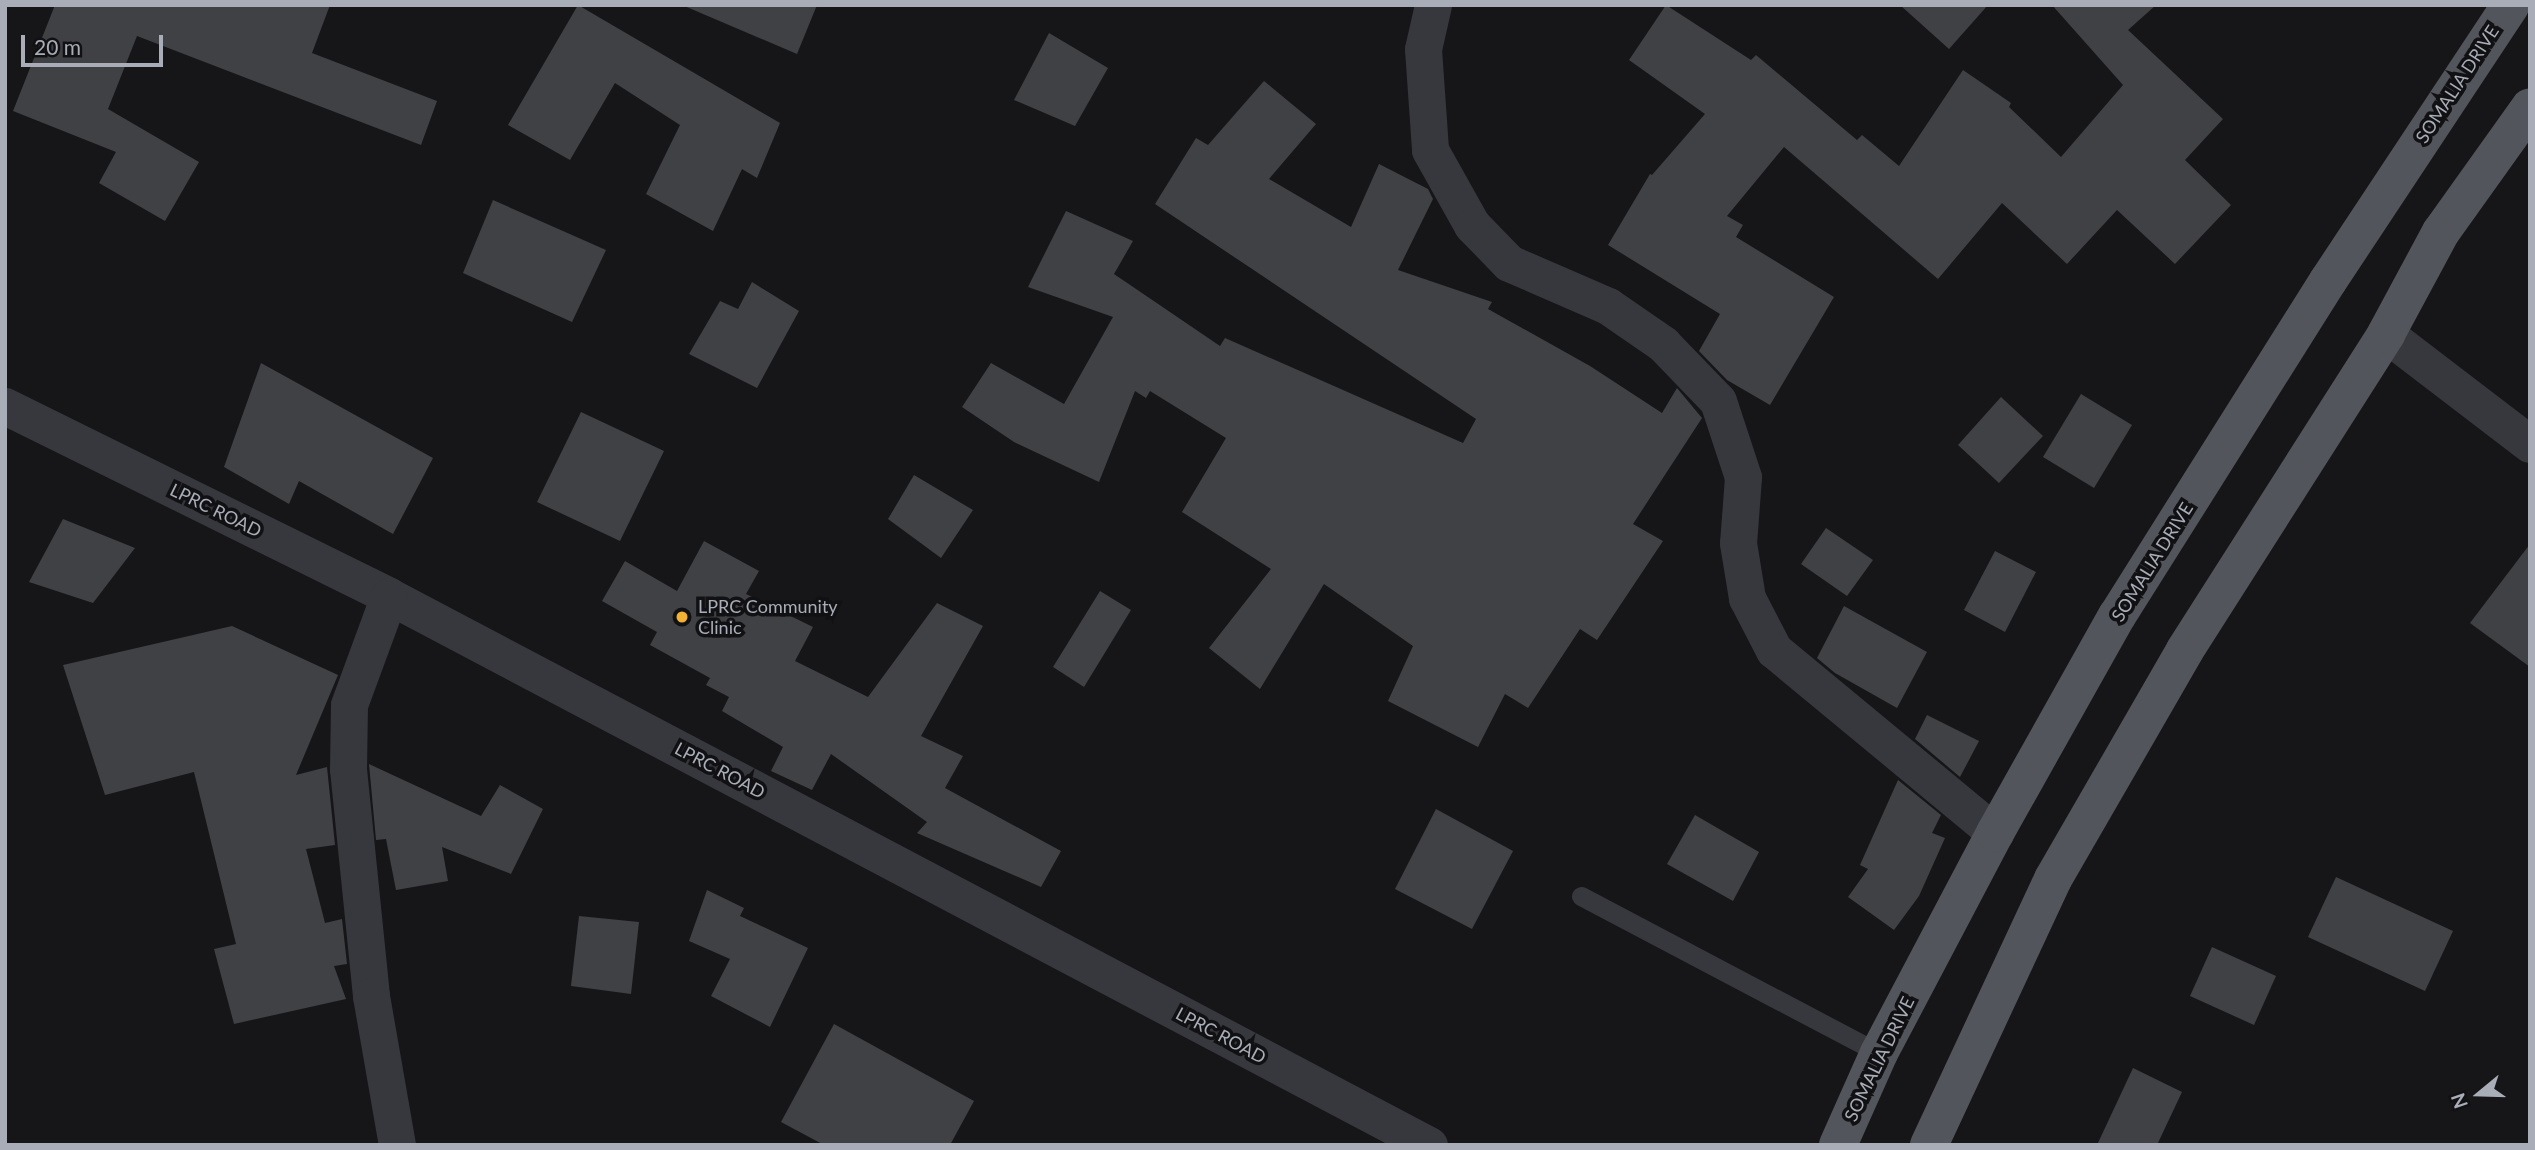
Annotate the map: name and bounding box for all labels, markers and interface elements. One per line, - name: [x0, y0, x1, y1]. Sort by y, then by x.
- scale bar: [24, 21, 166, 65]
- street label: SOMALIA DRIVE: [2411, 21, 2503, 147]
- text: 20 m: [34, 34, 81, 59]
- street label: LPRC ROAD: [167, 479, 265, 541]
- street label: SOMALIA DRIVE: [2107, 498, 2197, 626]
- place label: LPRC Community Clinic: [698, 596, 838, 638]
- marker: LPRC Community Clinic: [672, 607, 692, 627]
- street label: LPRC ROAD: [671, 737, 769, 803]
- street label: SOMALIA DRIVE: [1839, 993, 1919, 1125]
- street label: LPRC ROAD: [1172, 1002, 1270, 1068]
- north arrow: [2444, 1059, 2514, 1129]
- text: N: [2445, 1090, 2472, 1112]

